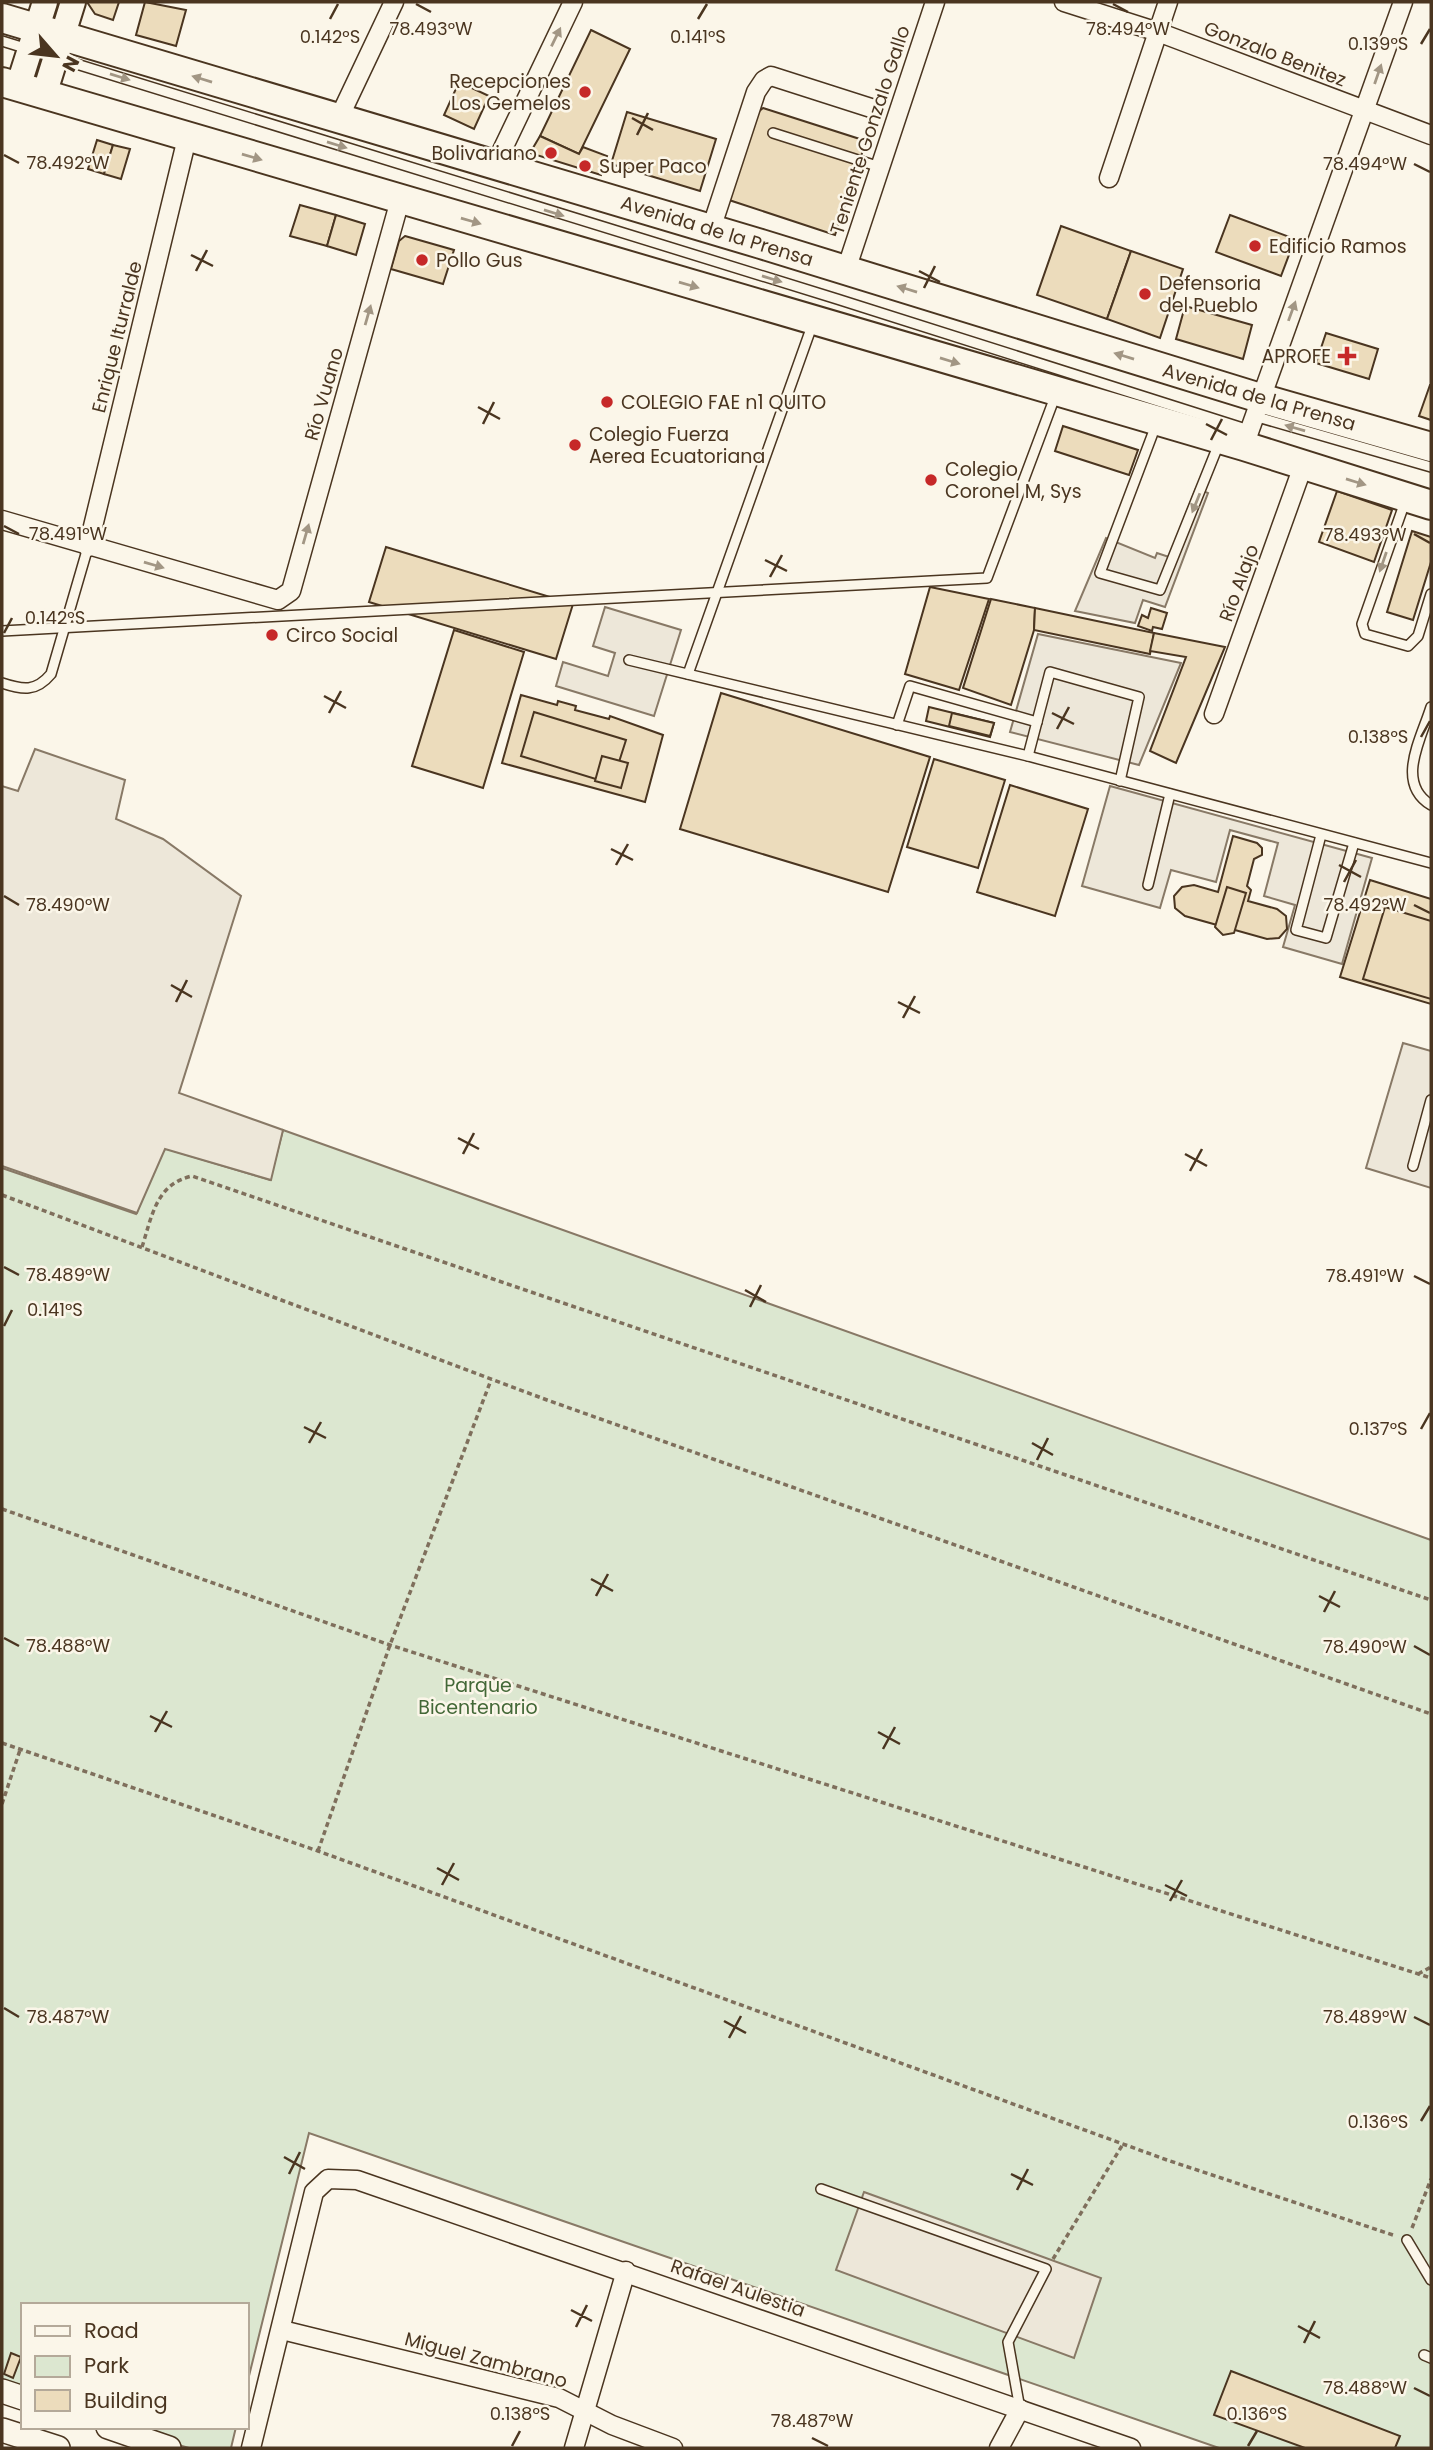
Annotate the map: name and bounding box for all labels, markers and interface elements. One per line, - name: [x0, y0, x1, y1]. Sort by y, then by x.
- street label: Gonzalo Benitez: [1200, 14, 1350, 94]
- text: 78.493°W: [389, 16, 473, 41]
- text: 78.494°W: [1086, 16, 1170, 41]
- north arrow: [21, 21, 91, 91]
- street label: Teniente Gonzalo Gallo: [823, 22, 917, 238]
- text: 0.142°S: [300, 24, 360, 49]
- text: 0.141°S: [670, 24, 726, 49]
- one-way arrow: [551, 27, 562, 48]
- text: 0.139°S: [1348, 31, 1408, 56]
- text: N: [55, 51, 86, 76]
- one-way arrow: [1373, 64, 1384, 85]
- place label: Recepciones Los Gemelos: [449, 68, 571, 117]
- one-way arrow: [110, 72, 131, 83]
- one-way arrow: [192, 73, 213, 83]
- marker: Recepciones Los Gemelos: [577, 84, 593, 100]
- one-way arrow: [327, 140, 348, 150]
- place label: Bolivariano: [431, 140, 537, 167]
- marker: Bolivariano: [543, 145, 559, 161]
- text: 78.492°W: [27, 150, 110, 175]
- text: 78.494°W: [1323, 151, 1407, 176]
- one-way arrow: [242, 152, 263, 162]
- place label: Super Paco: [599, 153, 707, 180]
- marker: Super Paco: [577, 158, 593, 174]
- street label: Avenida de la Prensa: [617, 189, 817, 273]
- one-way arrow: [544, 208, 565, 218]
- one-way arrow: [460, 216, 481, 226]
- place label: Edificio Ramos: [1269, 233, 1407, 260]
- marker: Edificio Ramos: [1247, 238, 1263, 254]
- place label: Pollo Gus: [436, 247, 523, 274]
- marker: Pollo Gus: [414, 252, 430, 268]
- street label: Enrique Iturralde: [85, 258, 149, 416]
- place label: Defensoria del Pueblo: [1159, 270, 1261, 319]
- one-way arrow: [762, 275, 783, 285]
- one-way arrow: [679, 280, 700, 290]
- one-way arrow: [896, 284, 917, 294]
- marker: Defensoria del Pueblo: [1137, 286, 1153, 302]
- one-way arrow: [1287, 301, 1298, 322]
- one-way arrow: [363, 304, 374, 326]
- place label: APROFE: [1261, 343, 1331, 370]
- street label: Río Vuano: [298, 344, 350, 444]
- marker: APROFE: [1337, 346, 1357, 366]
- one-way arrow: [1114, 351, 1135, 361]
- street label: Avenida de la Prensa: [1159, 356, 1359, 438]
- one-way arrow: [940, 357, 961, 367]
- place label: COLEGIO FAE n1 QUITO: [621, 389, 826, 416]
- marker: COLEGIO FAE n1 QUITO: [599, 394, 615, 410]
- place label: Colegio Fuerza Aerea Ecuatoriana: [589, 421, 765, 470]
- one-way arrow: [1284, 422, 1306, 433]
- marker: Colegio Fuerza Aerea Ecuatoriana: [567, 437, 583, 453]
- place label: Colegio Coronel M, Sys: [945, 456, 1082, 505]
- marker: Colegio Coronel M, Sys: [923, 472, 939, 488]
- one-way arrow: [1345, 478, 1366, 488]
- one-way arrow: [1190, 493, 1202, 513]
- text: 78.491°W: [29, 521, 108, 546]
- text: 78.493°W: [1323, 522, 1407, 547]
- one-way arrow: [302, 523, 312, 544]
- street label: Río Alajo: [1213, 540, 1265, 626]
- one-way arrow: [1378, 552, 1389, 573]
- one-way arrow: [143, 560, 165, 571]
- text: 0.142°S: [25, 605, 85, 630]
- place label: Circo Social: [286, 622, 398, 649]
- marker: Circo Social: [264, 627, 280, 643]
- text: 0.138°S: [1348, 724, 1408, 749]
- text: 78.490°W: [26, 892, 110, 917]
- text: 78.492°W: [1324, 892, 1407, 917]
- text: 78.489°W: [26, 1262, 110, 1287]
- text: 78.491°W: [1326, 1263, 1405, 1288]
- text: 0.141°S: [27, 1297, 83, 1322]
- text: 0.137°S: [1348, 1416, 1408, 1441]
- text: 78.488°W: [26, 1633, 110, 1658]
- text: 78.490°W: [1323, 1634, 1407, 1659]
- park label: Parque Bicentenario: [418, 1672, 538, 1721]
- text: 78.487°W: [27, 2004, 110, 2029]
- text: 78.489°W: [1323, 2004, 1407, 2029]
- text: 0.136°S: [1348, 2109, 1408, 2134]
- street label: Rafael Aulestia: [667, 2252, 809, 2324]
- legend: [21, 2303, 248, 2429]
- text: Road: [84, 2316, 139, 2345]
- street label: Miguel Zambrano: [402, 2325, 570, 2395]
- text: Park: [84, 2351, 129, 2380]
- text: 78.488°W: [1323, 2375, 1407, 2400]
- text: Building: [84, 2386, 168, 2415]
- text: 0.138°S: [490, 2401, 550, 2426]
- text: 0.136°S: [1227, 2401, 1287, 2426]
- text: 78.487°W: [771, 2408, 854, 2433]

